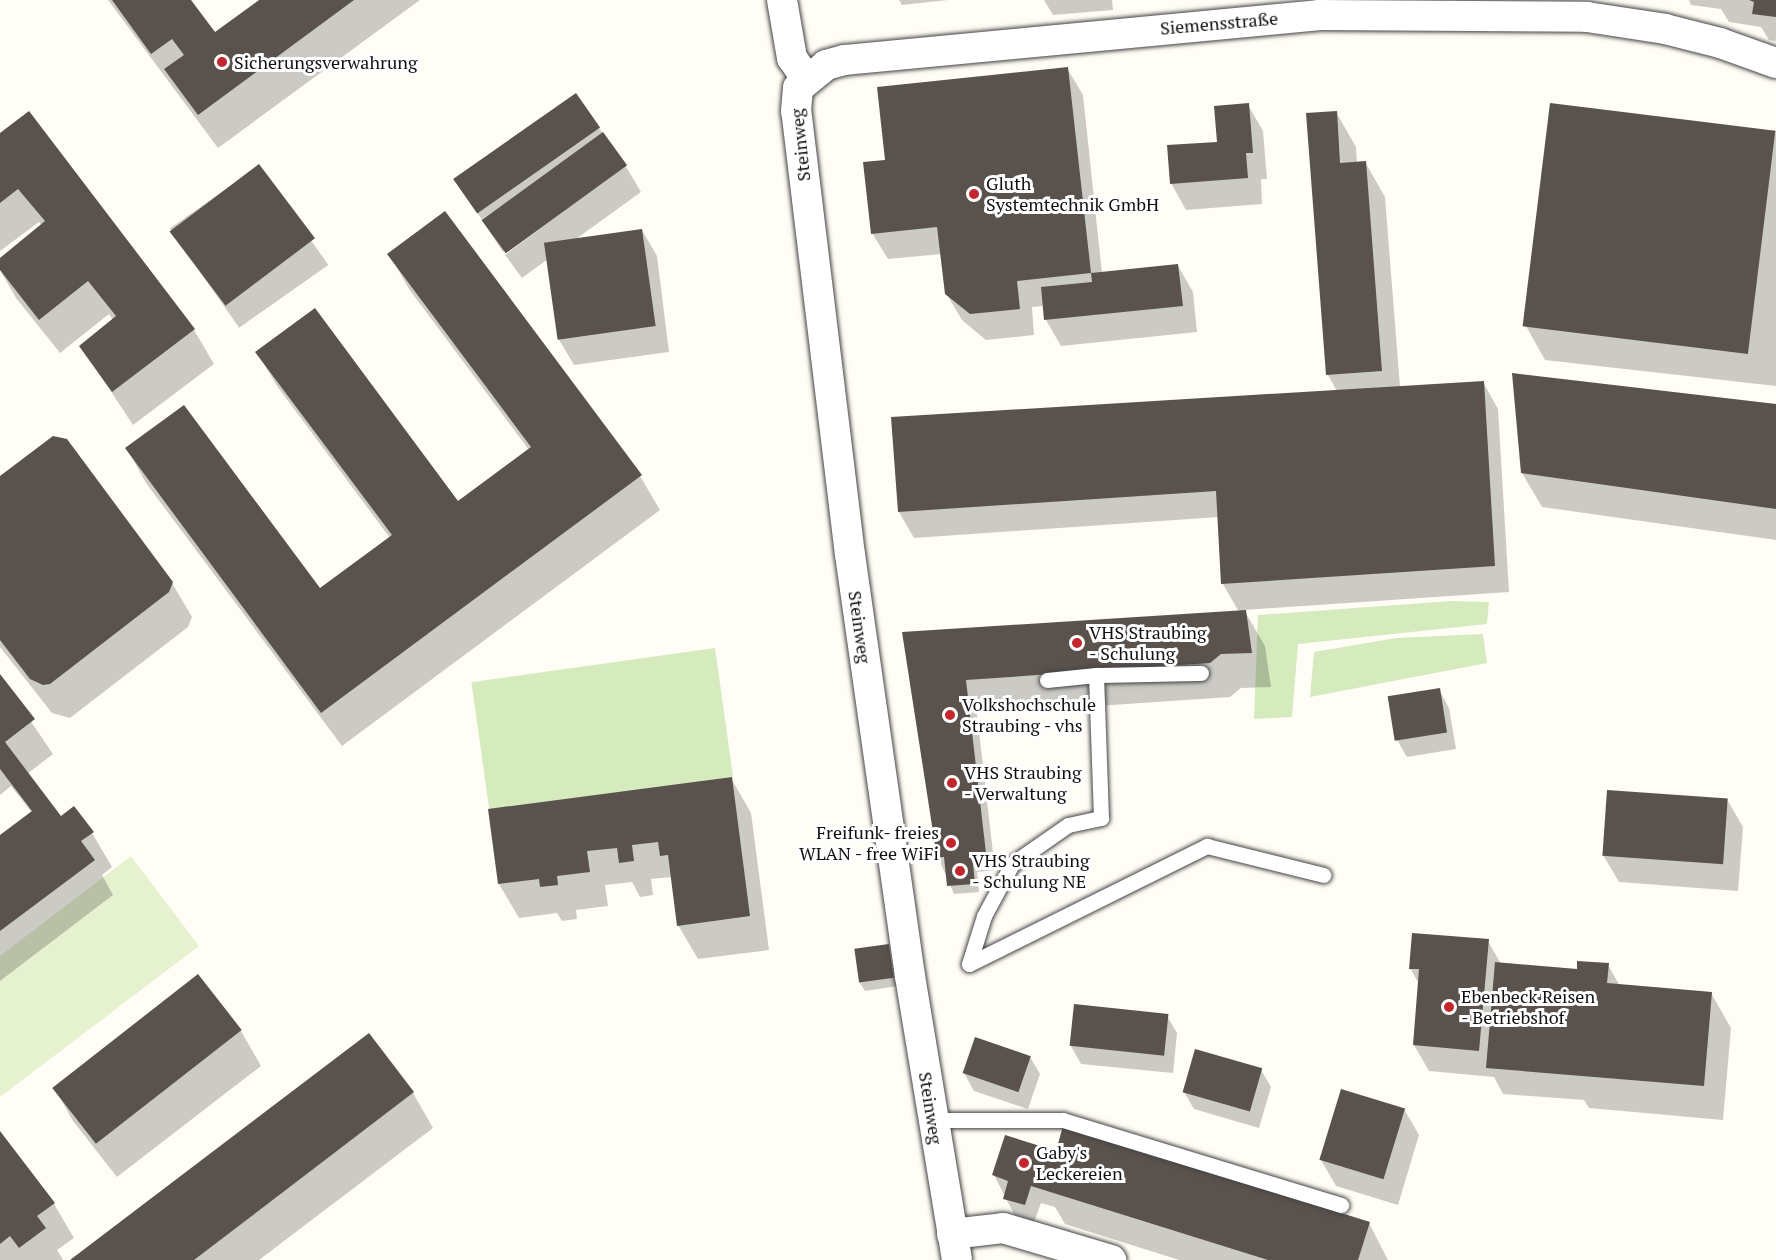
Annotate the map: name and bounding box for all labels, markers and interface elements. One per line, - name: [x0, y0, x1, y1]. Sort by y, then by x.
- street label: Siemensstraße: [1159, 7, 1279, 39]
- place label: Sicherungsverwahrung: [234, 51, 417, 73]
- marker: Sicherungsverwahrung: [215, 55, 229, 69]
- street label: Steinweg: [785, 108, 815, 182]
- place label: Gluth Systemtechnik GmbH: [986, 173, 1159, 216]
- marker: Gluth Systemtechnik GmbH: [967, 187, 981, 201]
- street label: Steinweg: [844, 589, 876, 665]
- place label: VHS Straubing - Schulung: [1089, 622, 1206, 664]
- marker: VHS Straubing - Schulung: [1070, 636, 1084, 650]
- place label: Volkshochschule Straubing - vhs: [962, 694, 1096, 736]
- marker: Volkshochschule Straubing - vhs: [943, 708, 957, 722]
- place label: VHS Straubing - Verwaltung: [964, 762, 1081, 804]
- marker: VHS Straubing - Verwaltung: [945, 776, 959, 790]
- place label: Freifunk- freies WLAN - free WiFi: [797, 822, 939, 864]
- marker: Freifunk- freies WLAN - free WiFi: [944, 836, 958, 850]
- place label: VHS Straubing - Schulung NE: [972, 850, 1089, 892]
- marker: VHS Straubing - Schulung NE: [953, 864, 967, 878]
- place label: Ebenbeck Reisen - Betriebshof: [1461, 986, 1595, 1028]
- marker: Ebenbeck Reisen - Betriebshof: [1442, 1000, 1456, 1014]
- street label: Steinweg: [915, 1070, 947, 1146]
- place label: Gaby's Leckereien: [1036, 1142, 1123, 1184]
- marker: Gaby's Leckereien: [1017, 1156, 1031, 1170]

